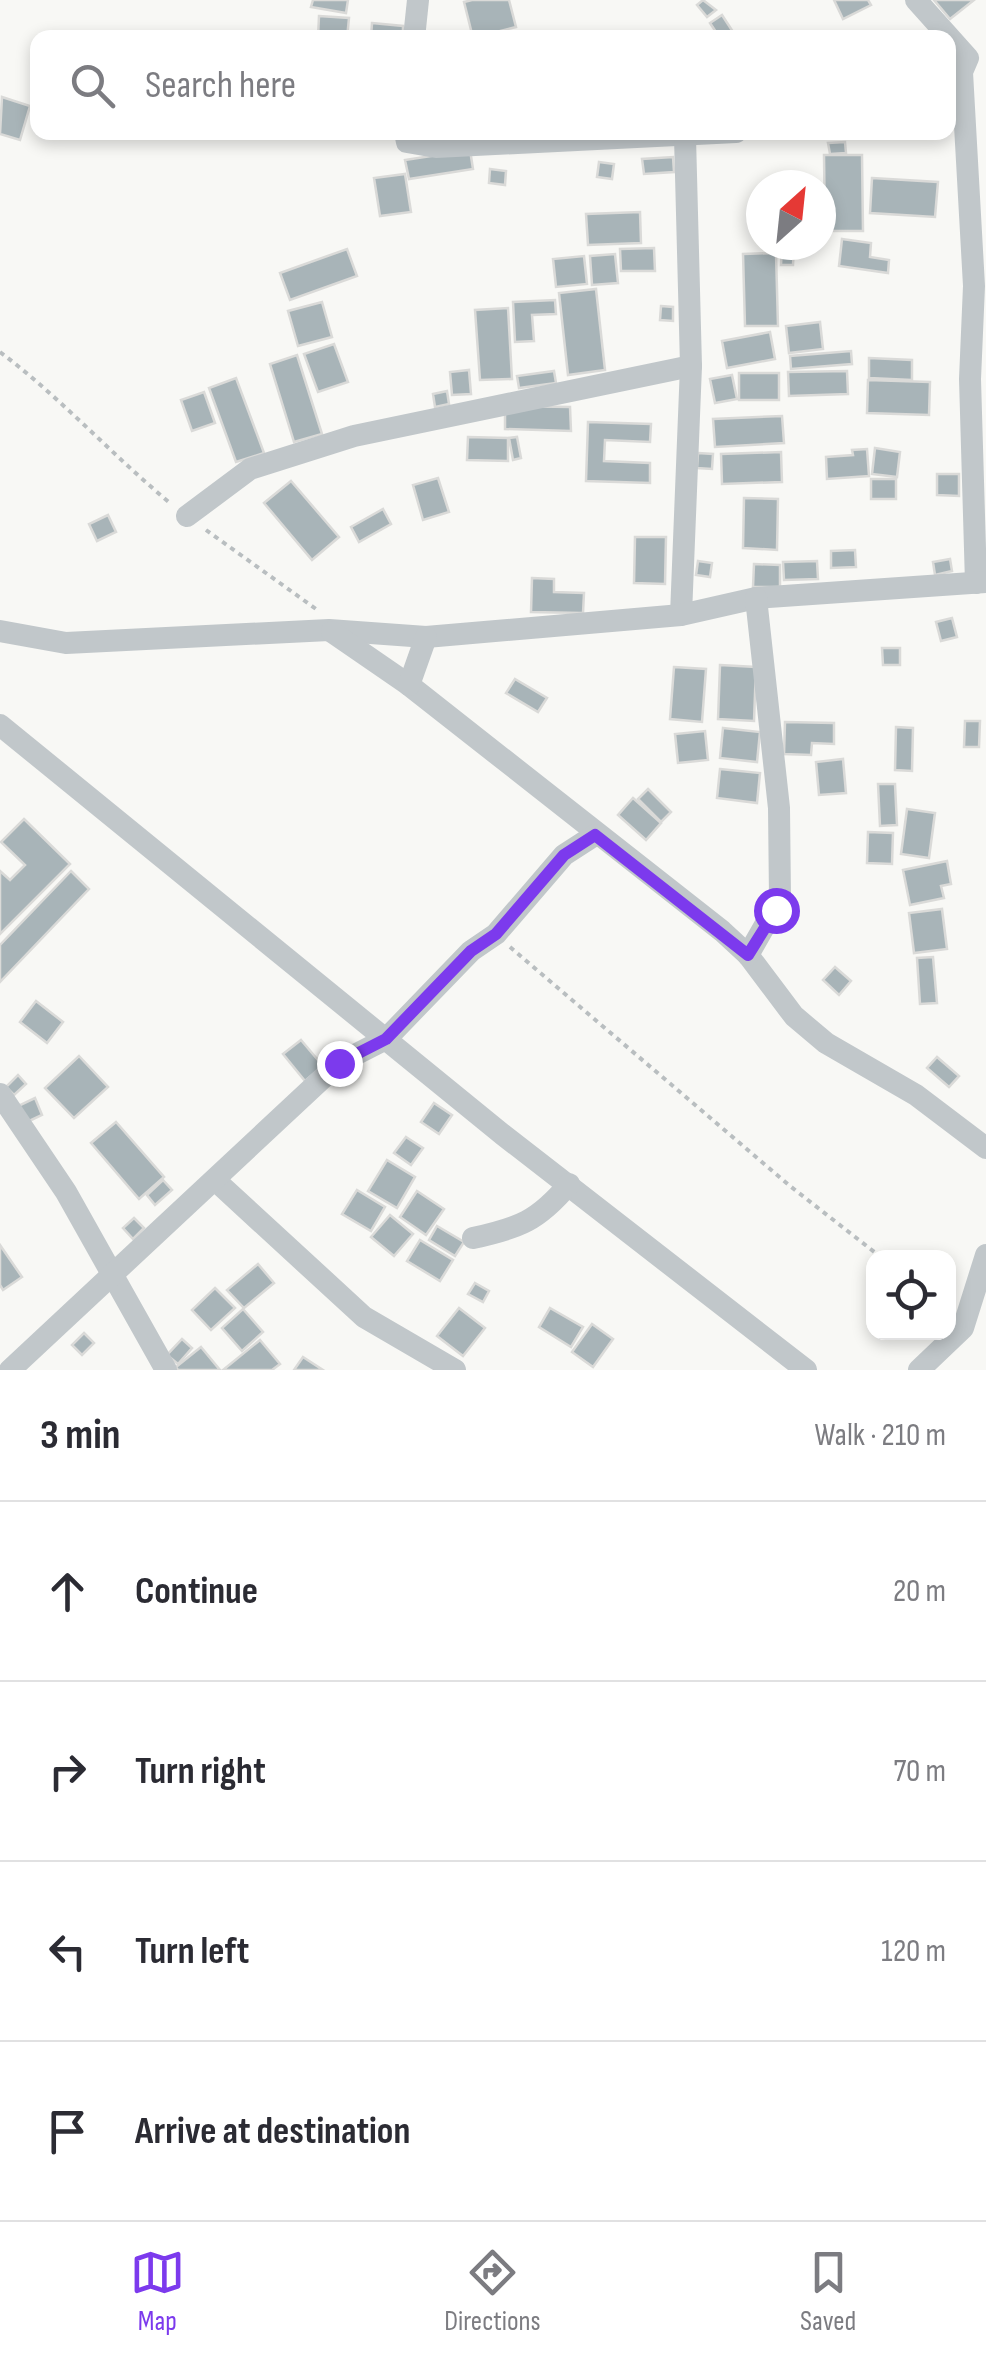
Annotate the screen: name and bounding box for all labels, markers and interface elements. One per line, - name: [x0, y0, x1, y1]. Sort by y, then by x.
- search box: [30, 30, 956, 140]
- icon: search: [65, 58, 120, 113]
- text: Search here: [145, 63, 296, 108]
- north arrow: [746, 170, 836, 260]
- route start: [754, 888, 800, 934]
- route end: [317, 1041, 363, 1087]
- map controls: [866, 1250, 956, 1340]
- button: locate: [866, 1250, 956, 1340]
- text: 3 min: [40, 1410, 120, 1461]
- text: Walk · 210 m: [815, 1416, 946, 1455]
- icon: ahead: [40, 1564, 95, 1619]
- text: Continue: [135, 1569, 258, 1614]
- text: 20 m: [893, 1572, 946, 1611]
- icon: right: [40, 1744, 95, 1799]
- text: Turn right: [135, 1749, 266, 1794]
- text: 70 m: [893, 1752, 946, 1791]
- icon: left: [40, 1924, 95, 1979]
- text: Turn left: [135, 1929, 249, 1974]
- text: 120 m: [881, 1932, 946, 1971]
- icon: arrive: [40, 2104, 95, 2159]
- text: Arrive at destination: [135, 2109, 410, 2154]
- tab: Map: [130, 2245, 185, 2338]
- tab: Directions: [444, 2245, 541, 2338]
- tab: Saved: [800, 2245, 856, 2338]

